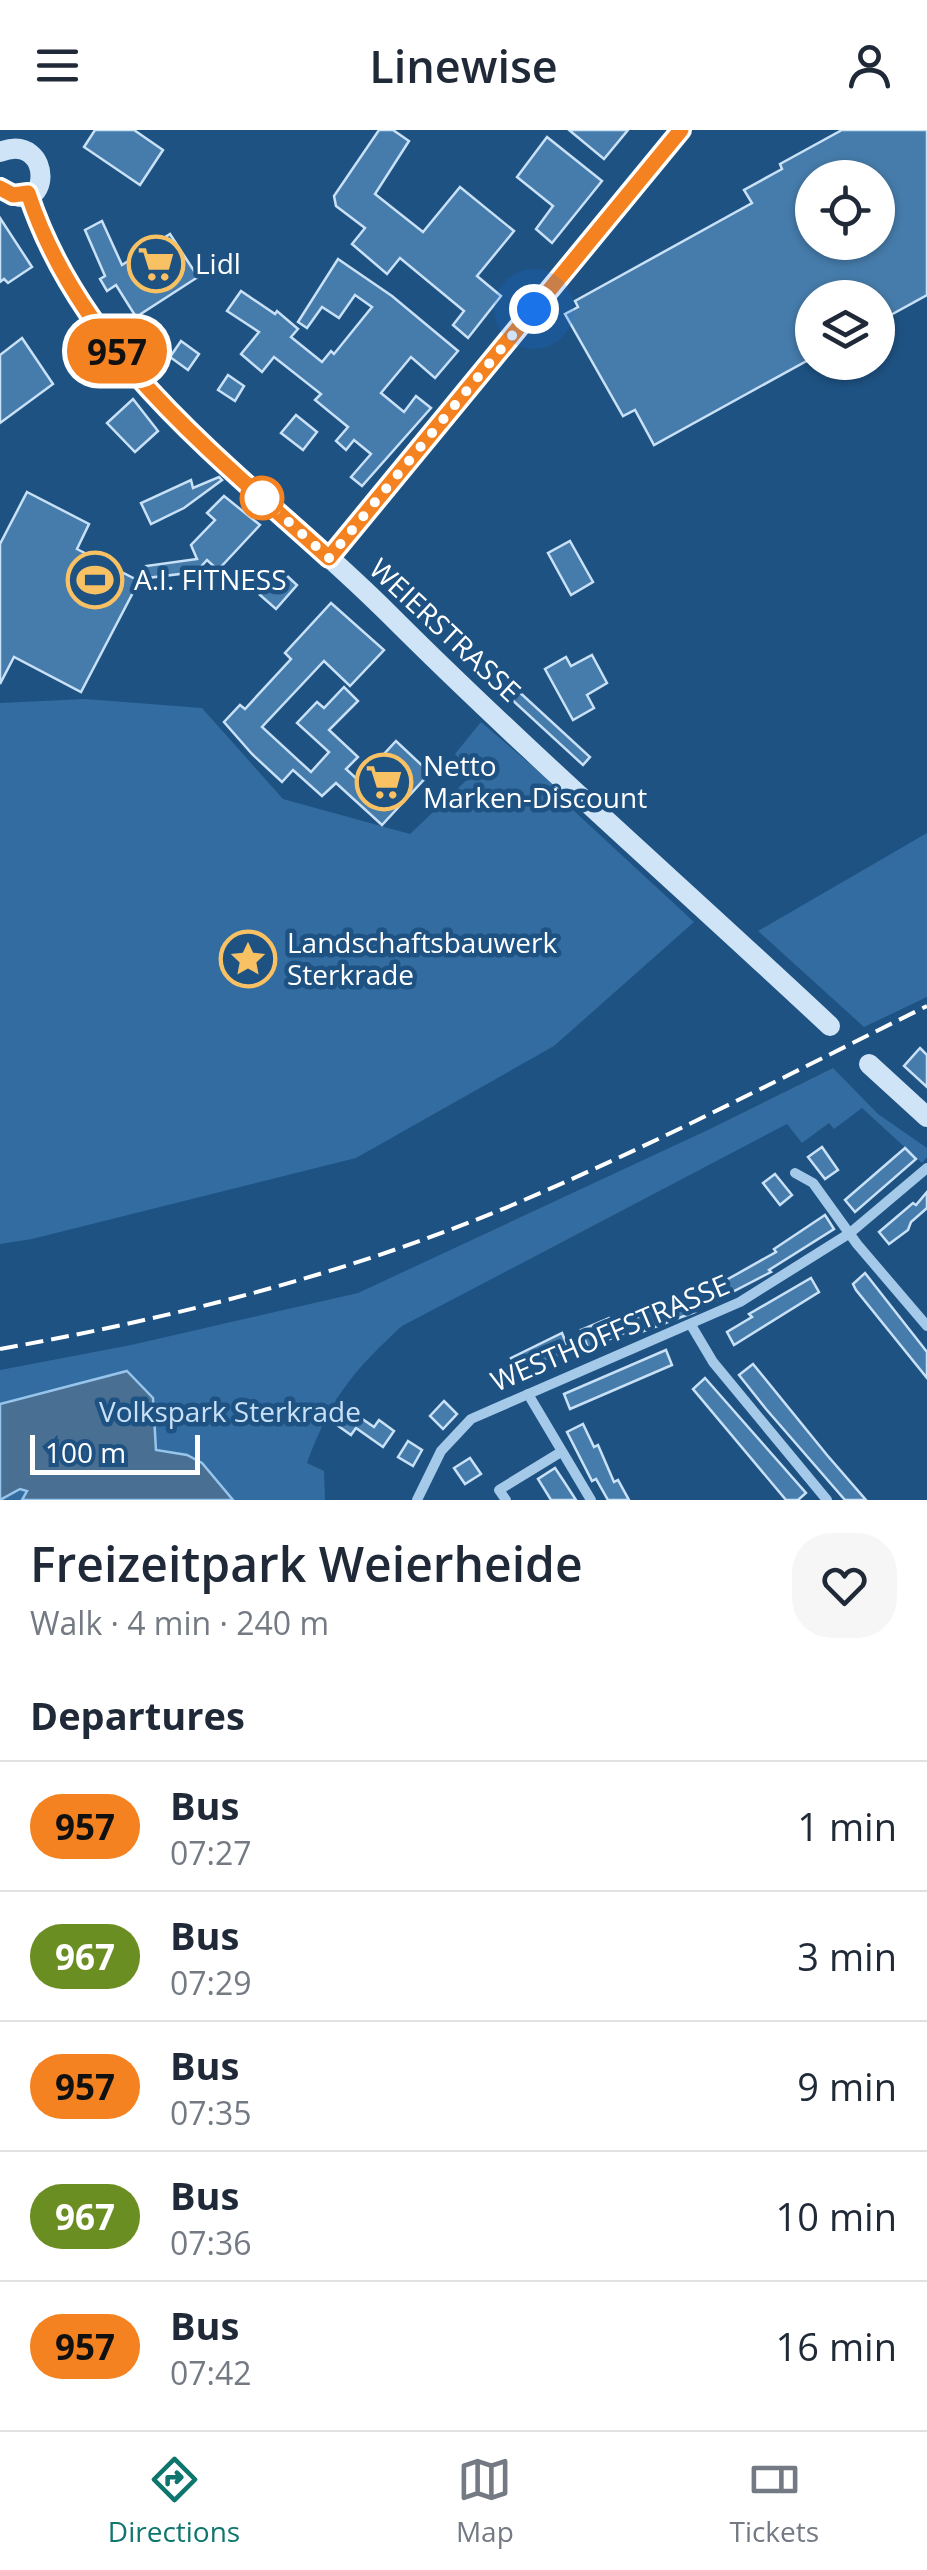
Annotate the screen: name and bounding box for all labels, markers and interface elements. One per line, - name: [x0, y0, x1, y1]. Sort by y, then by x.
- text: Linewise: [369, 35, 558, 96]
- icon: menu: [30, 38, 85, 93]
- icon: person: [842, 38, 897, 93]
- map controls: [795, 160, 895, 380]
- button: locate: [795, 160, 895, 260]
- supermarket icon: Lidl: [126, 234, 186, 294]
- place label: Lidl: [195, 244, 241, 282]
- button: layers: [795, 280, 895, 380]
- your location: [509, 284, 559, 334]
- line badge: 957: [59, 318, 174, 384]
- text: 957: [87, 328, 147, 375]
- unlabelled marker: [241, 477, 283, 519]
- street label: WEIERSTRASSE: [362, 549, 530, 709]
- sports icon: A.I. FITNESS: [65, 550, 125, 610]
- place label: A.I. FITNESS: [134, 560, 287, 598]
- place label: Netto Marken-Discount: [423, 746, 647, 816]
- supermarket icon: Netto Marken-Discount: [354, 752, 414, 812]
- place label: Landschaftsbauwerk Sterkrade: [287, 923, 557, 993]
- place icon: Landschaftsbauwerk Sterkrade: [218, 929, 278, 989]
- street label: WESTHOFFSTRASSE: [485, 1265, 735, 1399]
- park label: Volkspark Sterkrade: [99, 1392, 361, 1430]
- scale bar: [30, 1430, 200, 1474]
- text: 100 m: [45, 1433, 126, 1471]
- text: Freizeitpark Weierheide: [30, 1531, 583, 1596]
- button: heart: [792, 1533, 897, 1638]
- text: Walk · 4 min · 240 m: [30, 1601, 329, 1644]
- text: Departures: [30, 1689, 245, 1741]
- text: Bus: [170, 1779, 239, 1831]
- text: 1 min: [797, 1800, 897, 1852]
- text: 957: [55, 1803, 115, 1850]
- text: 07:27: [170, 1831, 252, 1874]
- text: Bus: [170, 1909, 239, 1961]
- text: 3 min: [797, 1930, 897, 1982]
- text: 967: [55, 1933, 115, 1980]
- text: 07:29: [170, 1961, 252, 2004]
- text: Bus: [170, 2039, 239, 2091]
- text: 9 min: [797, 2060, 897, 2112]
- text: 957: [55, 2063, 115, 2110]
- text: 07:35: [170, 2091, 252, 2134]
- text: Bus: [170, 2169, 239, 2221]
- text: 10 min: [776, 2190, 897, 2242]
- text: 967: [55, 2193, 115, 2240]
- text: 07:36: [170, 2221, 252, 2264]
- text: Bus: [170, 2299, 239, 2351]
- text: 16 min: [776, 2320, 897, 2372]
- text: 957: [55, 2323, 115, 2370]
- text: 07:42: [170, 2351, 252, 2394]
- tab: Directions: [108, 2452, 240, 2550]
- tab: Map: [456, 2452, 514, 2550]
- tab: Tickets: [729, 2452, 819, 2550]

